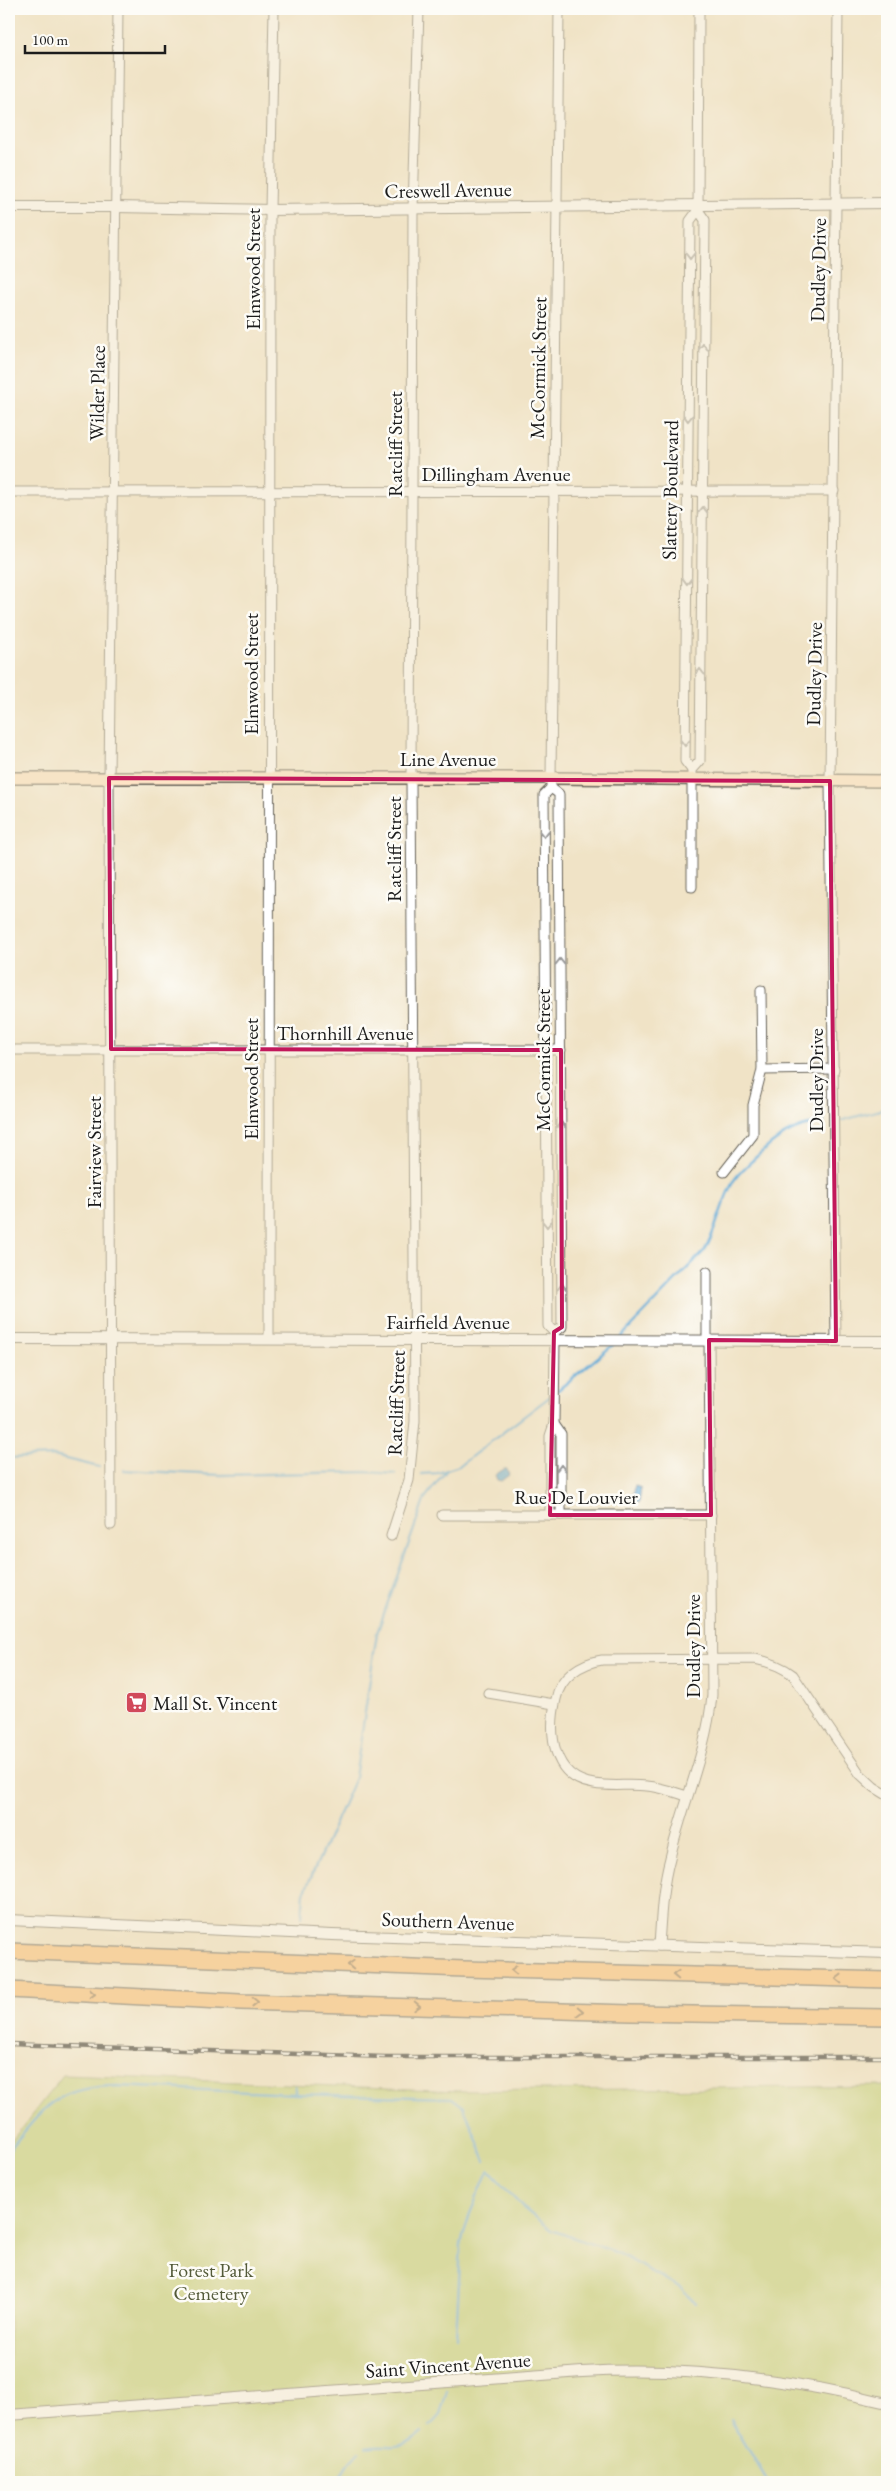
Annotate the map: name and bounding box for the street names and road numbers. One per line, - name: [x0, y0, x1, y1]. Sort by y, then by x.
- street label: Creswell Avenue: [384, 176, 512, 204]
- street label: Elmwood Street: [240, 207, 266, 330]
- street label: Dudley Drive: [804, 218, 832, 322]
- street label: McCormick Street: [524, 296, 552, 439]
- street label: Wilder Place: [83, 345, 111, 441]
- street label: Ratcliff Street: [382, 390, 408, 497]
- street label: Slattery Boulevard: [656, 419, 684, 560]
- street label: Dillingham Avenue: [422, 461, 571, 487]
- street label: Elmwood Street: [238, 612, 264, 735]
- street label: Dudley Drive: [800, 622, 828, 726]
- street label: Line Avenue: [400, 746, 496, 772]
- street label: Ratcliff Street: [381, 795, 407, 902]
- street label: McCormick Street: [530, 988, 556, 1131]
- street label: Elmwood Street: [238, 1017, 264, 1140]
- street label: Thornhill Avenue: [276, 1020, 414, 1046]
- street label: Dudley Drive: [803, 1028, 829, 1132]
- street label: Fairview Street: [81, 1095, 107, 1208]
- street label: Fairfield Avenue: [386, 1309, 510, 1335]
- street label: Ratcliff Street: [381, 1349, 411, 1456]
- street label: Rue De Louvier: [514, 1484, 638, 1510]
- street label: Dudley Drive: [680, 1594, 706, 1698]
- street label: Southern Avenue: [381, 1906, 515, 1936]
- street label: Saint Vincent Avenue: [365, 2346, 532, 2384]

